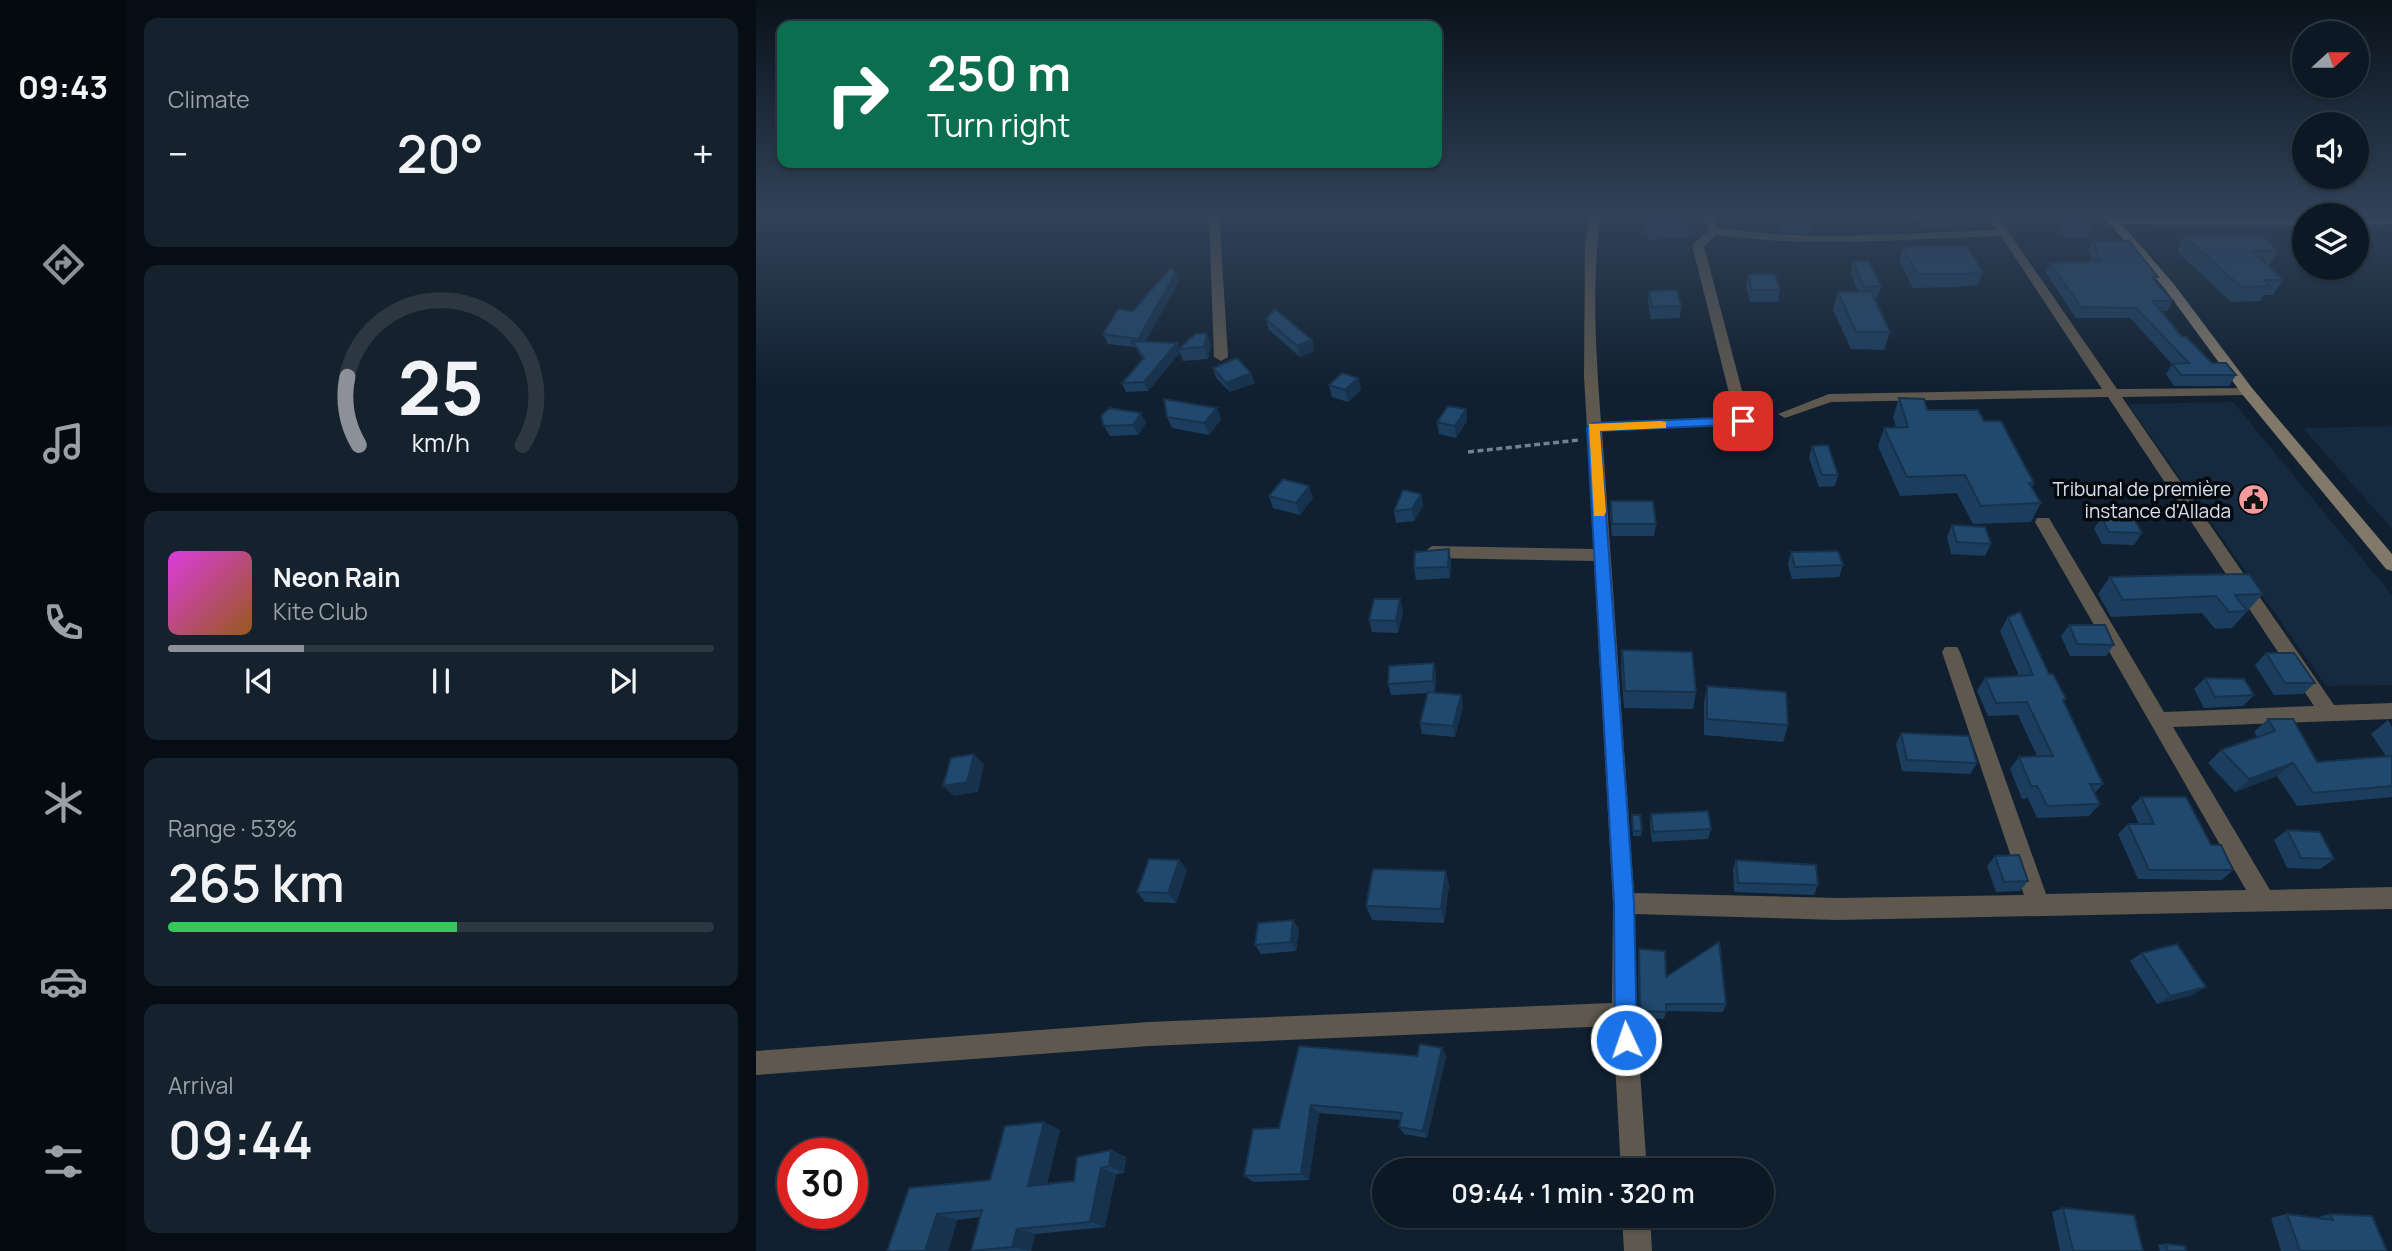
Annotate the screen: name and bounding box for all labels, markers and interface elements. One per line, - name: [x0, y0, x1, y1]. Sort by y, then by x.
- north arrow: [2292, 21, 2370, 98]
- map controls: [2292, 21, 2369, 280]
- text: 250 m: [927, 39, 1071, 106]
- icon: right: [812, 49, 903, 140]
- text: 09:43: [18, 65, 108, 109]
- text: Climate: [168, 83, 250, 115]
- text: Turn right: [927, 103, 1070, 147]
- button: sound: [2292, 112, 2369, 189]
- text: 20°: [397, 118, 484, 189]
- text: −: [168, 127, 189, 179]
- text: +: [692, 127, 714, 179]
- button: layers: [2292, 203, 2369, 280]
- icon: directions: [39, 240, 88, 289]
- text: 25: [398, 337, 484, 437]
- pin: [1713, 391, 1773, 451]
- icon: arrive: [1724, 402, 1762, 440]
- icon: music: [39, 419, 88, 468]
- text: km/h: [412, 425, 470, 460]
- place label: Tribunal de première instance d'Allada: [2052, 476, 2231, 524]
- public building icon: Tribunal de première instance d'Allada: [2237, 483, 2271, 517]
- text: Neon Rain: [273, 559, 401, 595]
- text: Kite Club: [273, 595, 368, 627]
- icon: phone: [39, 598, 88, 647]
- icon: previous: [240, 662, 278, 700]
- icon: pause: [422, 662, 460, 700]
- icon: next: [604, 662, 642, 700]
- icon: climate: [39, 778, 88, 827]
- text: Range · 53%: [168, 812, 297, 844]
- text: 265 km: [168, 847, 345, 918]
- icon: car: [39, 957, 88, 1006]
- position arrow: [1589, 1003, 1663, 1077]
- text: Arrival: [168, 1069, 234, 1101]
- text: 09:44: [168, 1104, 313, 1175]
- icon: filters: [39, 1137, 88, 1186]
- speed limit sign: 30: [777, 1138, 868, 1229]
- text: 09:44 · 1 min · 320 m: [1451, 1175, 1695, 1211]

